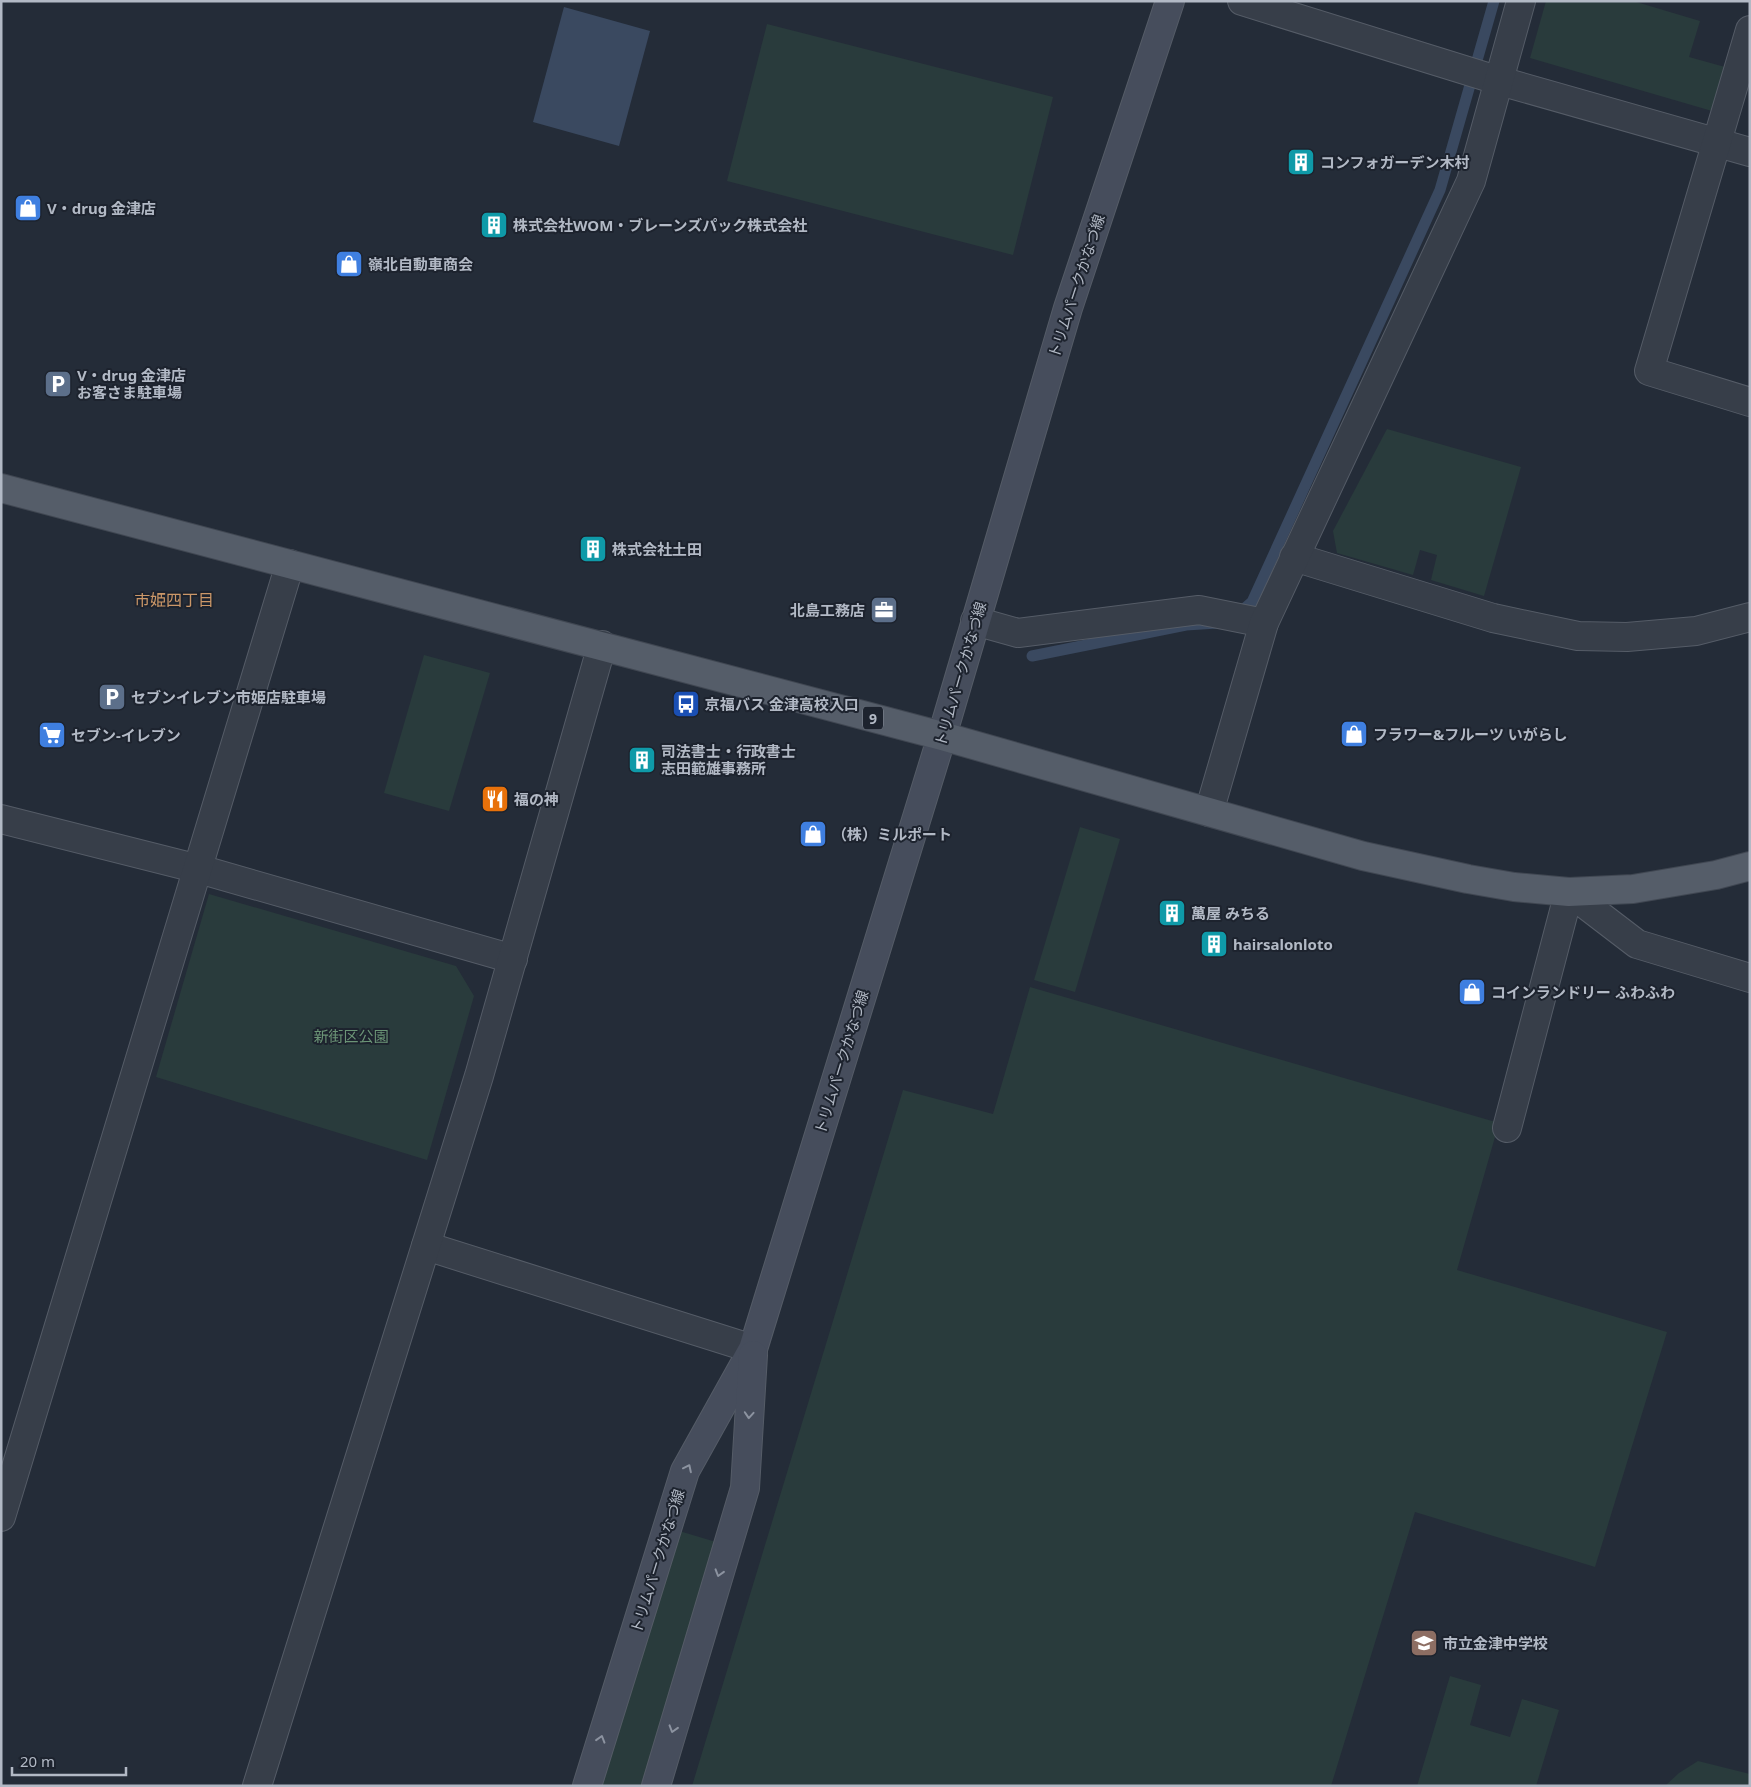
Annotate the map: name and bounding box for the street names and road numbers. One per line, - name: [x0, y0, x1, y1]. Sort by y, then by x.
- street label: トリムパークかなづ線: [1043, 212, 1109, 360]
- street label: トリムパークかなづ線: [930, 599, 990, 749]
- road number: 9: [863, 706, 883, 730]
- street label: トリムパークかなづ線: [810, 987, 872, 1137]
- street label: トリムパークかなづ線: [626, 1486, 688, 1636]

